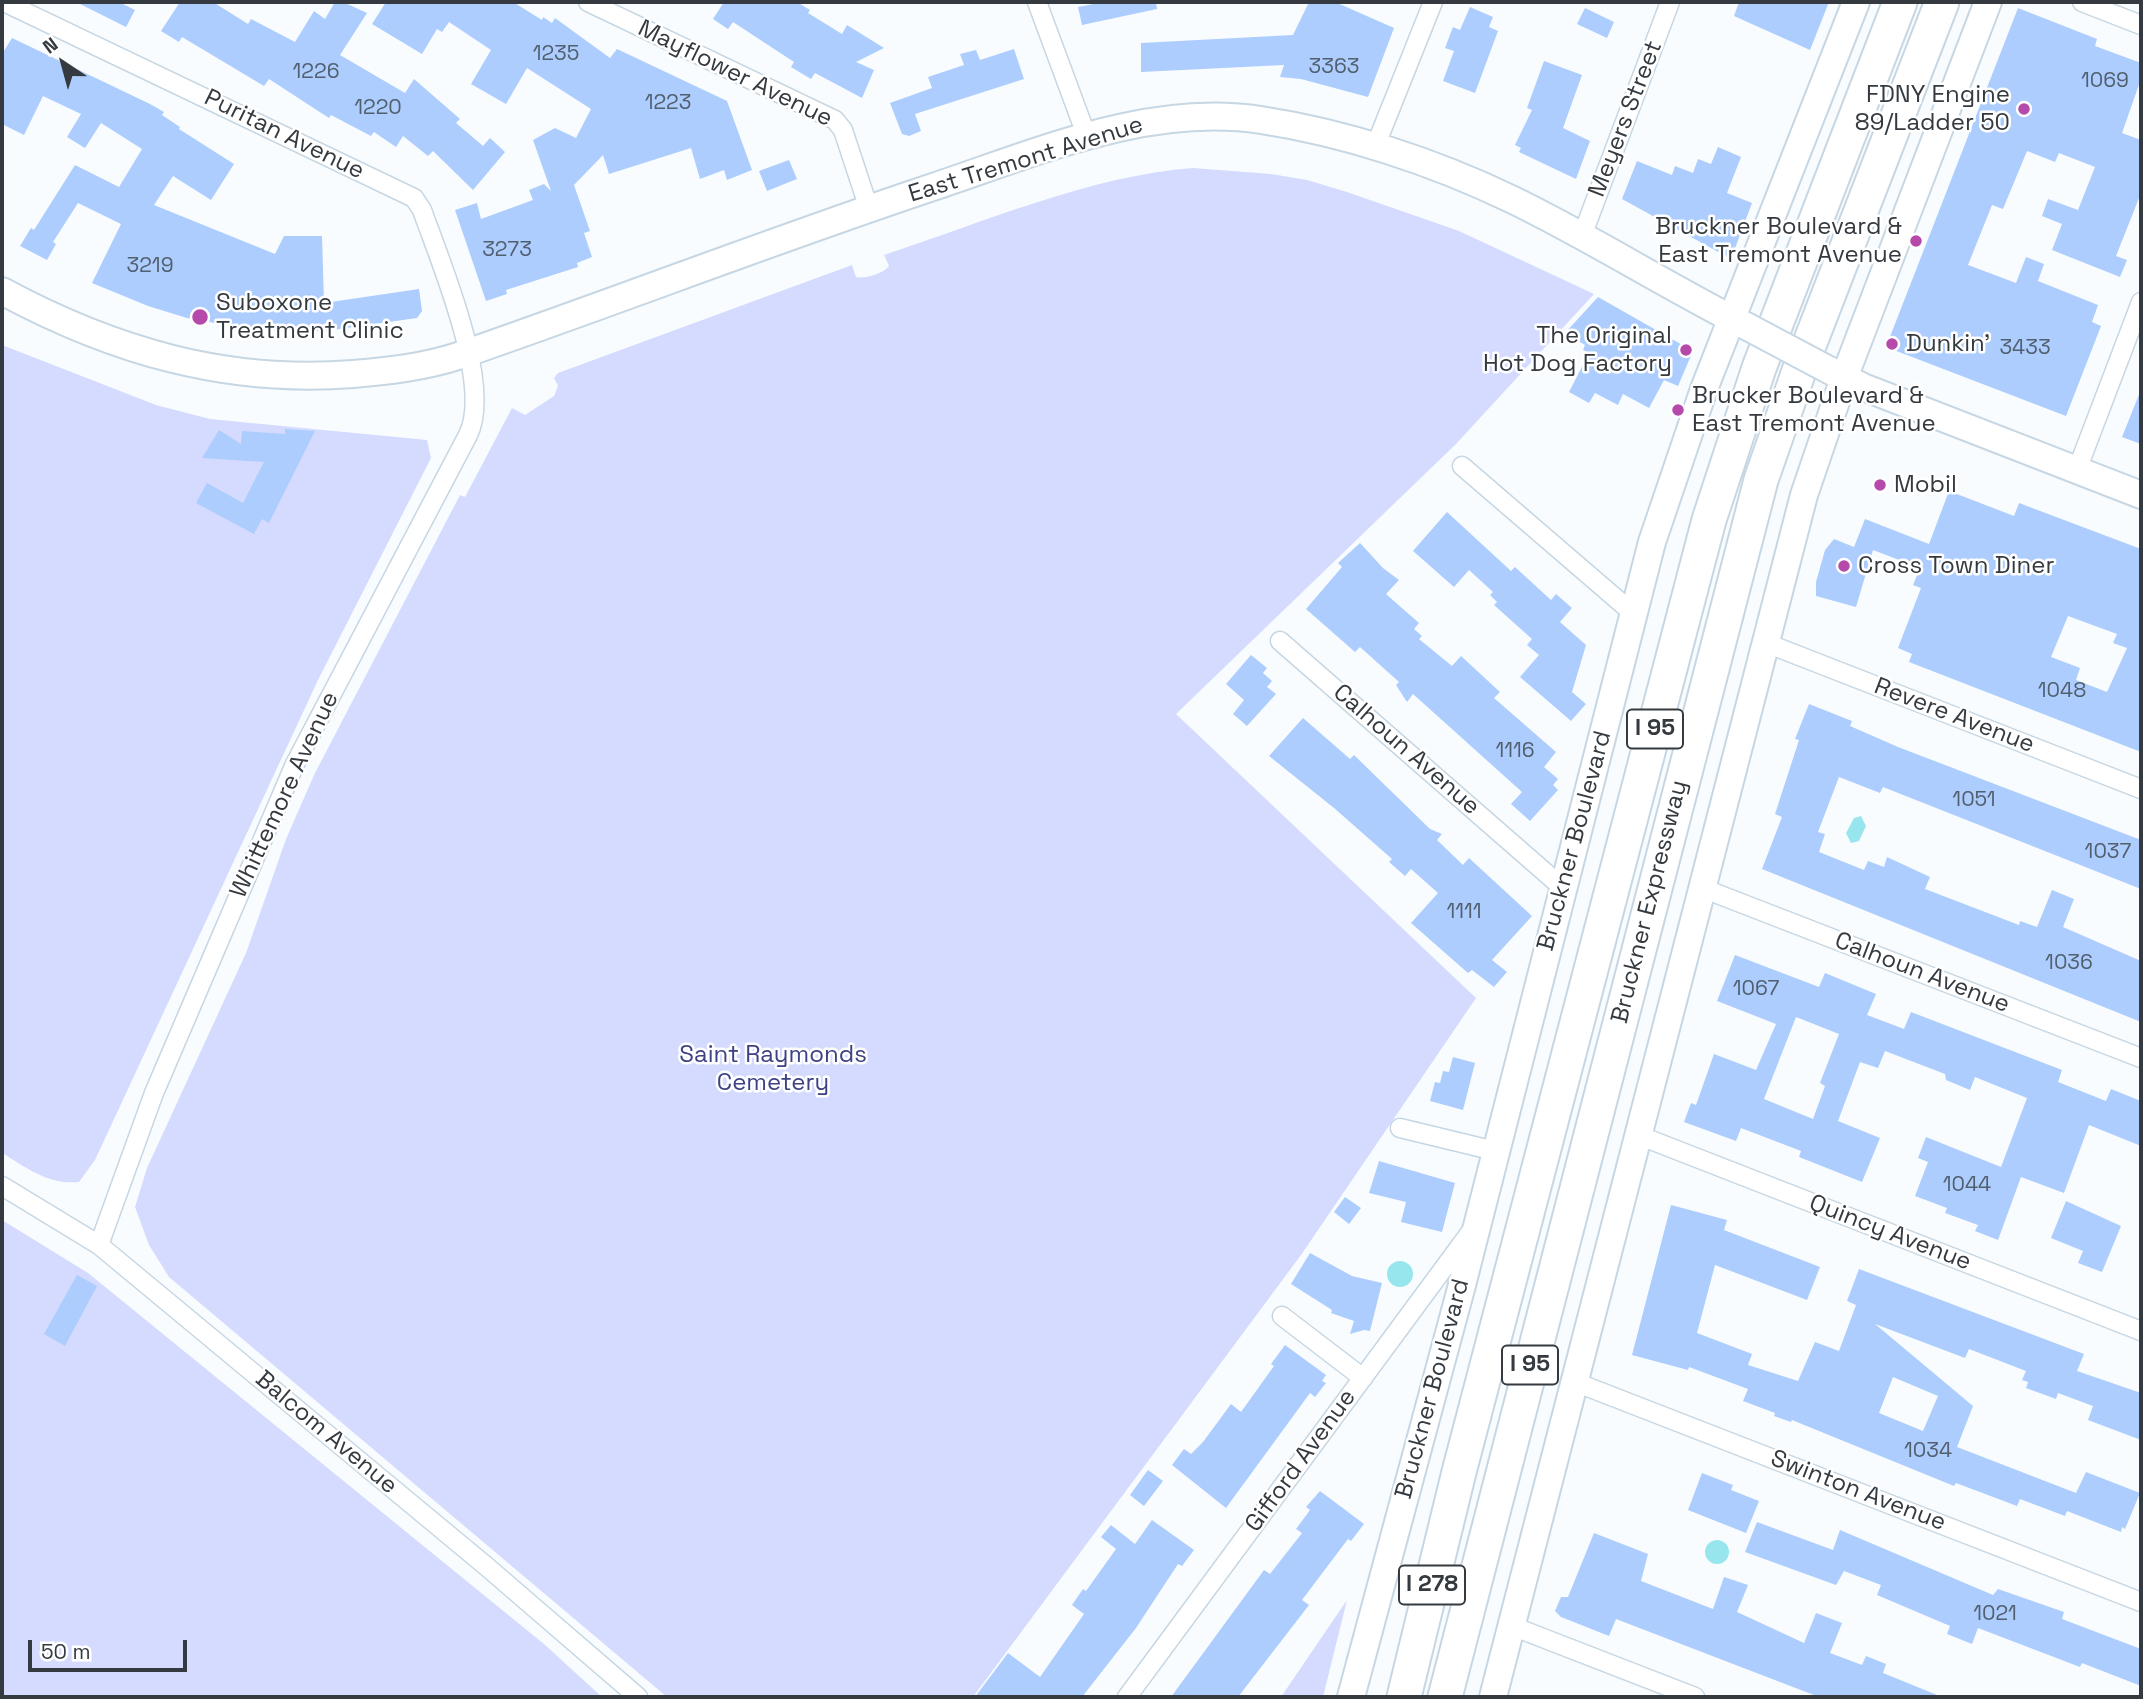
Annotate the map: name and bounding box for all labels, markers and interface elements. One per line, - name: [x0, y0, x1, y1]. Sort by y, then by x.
- street label: Mayflower Avenue: [633, 14, 837, 134]
- north arrow: [28, 28, 98, 98]
- text: N: [38, 32, 63, 59]
- street label: Meyers Street: [1583, 37, 1669, 201]
- house number: 1235: [533, 41, 579, 67]
- house number: 3363: [1309, 54, 1359, 80]
- house number: 1226: [293, 59, 339, 85]
- house number: 1069: [2081, 68, 2129, 94]
- place label: FDNY Engine 89/Ladder 50: [1855, 81, 2010, 137]
- street label: Puritan Avenue: [199, 84, 369, 186]
- house number: 1223: [645, 90, 691, 116]
- house number: 1220: [354, 95, 402, 121]
- marker: FDNY Engine 89/Ladder 50: [2016, 101, 2032, 117]
- street label: East Tremont Avenue: [905, 111, 1147, 209]
- place label: Bruckner Boulevard & East Tremont Avenue: [1655, 213, 1902, 269]
- marker: Bruckner Boulevard & East Tremont Avenue: [1908, 233, 1924, 249]
- house number: 3273: [482, 237, 532, 263]
- house number: 3219: [127, 253, 173, 279]
- place label: Suboxone Treatment Clinic: [216, 289, 404, 345]
- marker: Suboxone Treatment Clinic: [190, 307, 210, 327]
- place label: The Original Hot Dog Factory: [1483, 322, 1672, 378]
- place label: Dunkin': [1906, 330, 1990, 358]
- house number: 3433: [1999, 335, 2051, 361]
- marker: Dunkin': [1884, 336, 1900, 352]
- marker: The Original Hot Dog Factory: [1678, 342, 1694, 358]
- place label: Brucker Boulevard & East Tremont Avenue: [1692, 382, 1936, 438]
- marker: Brucker Boulevard & East Tremont Avenue: [1670, 402, 1686, 418]
- place label: Mobil: [1894, 471, 1957, 499]
- marker: Mobil: [1872, 477, 1888, 493]
- place label: Cross Town Diner: [1858, 552, 2054, 580]
- marker: Cross Town Diner: [1836, 558, 1852, 574]
- street label: Revere Avenue: [1870, 672, 2038, 760]
- street label: Calhoun Avenue: [1327, 678, 1485, 822]
- house number: 1048: [2038, 678, 2086, 704]
- street label: Whittemore Avenue: [225, 688, 345, 902]
- road number: I 95: [1627, 709, 1683, 748]
- street label: Bruckner Boulevard: [1532, 728, 1618, 954]
- house number: 1116: [1495, 738, 1535, 764]
- street label: Bruckner Expressway: [1606, 778, 1694, 1026]
- house number: 1051: [1952, 787, 1996, 813]
- house number: 1037: [2085, 839, 2131, 865]
- house number: 1111: [1446, 899, 1482, 925]
- street label: Calhoun Avenue: [1831, 926, 2013, 1020]
- house number: 1036: [2045, 950, 2093, 976]
- house number: 1067: [1733, 976, 1779, 1002]
- park label: Saint Raymonds Cemetery: [679, 1041, 867, 1097]
- house number: 1044: [1943, 1172, 1991, 1198]
- street label: Quincy Avenue: [1805, 1189, 1975, 1277]
- street label: Bruckner Boulevard: [1390, 1276, 1476, 1502]
- road number: I 95: [1502, 1346, 1558, 1384]
- street label: Balcom Avenue: [249, 1365, 403, 1501]
- street label: Gifford Avenue: [1240, 1384, 1362, 1538]
- house number: 1034: [1904, 1438, 1952, 1464]
- street label: Swinton Avenue: [1766, 1444, 1950, 1538]
- road number: I 278: [1399, 1566, 1465, 1604]
- house number: 1021: [1973, 1601, 2017, 1627]
- scale bar: [32, 1626, 191, 1670]
- text: 50 m: [41, 1638, 91, 1665]

